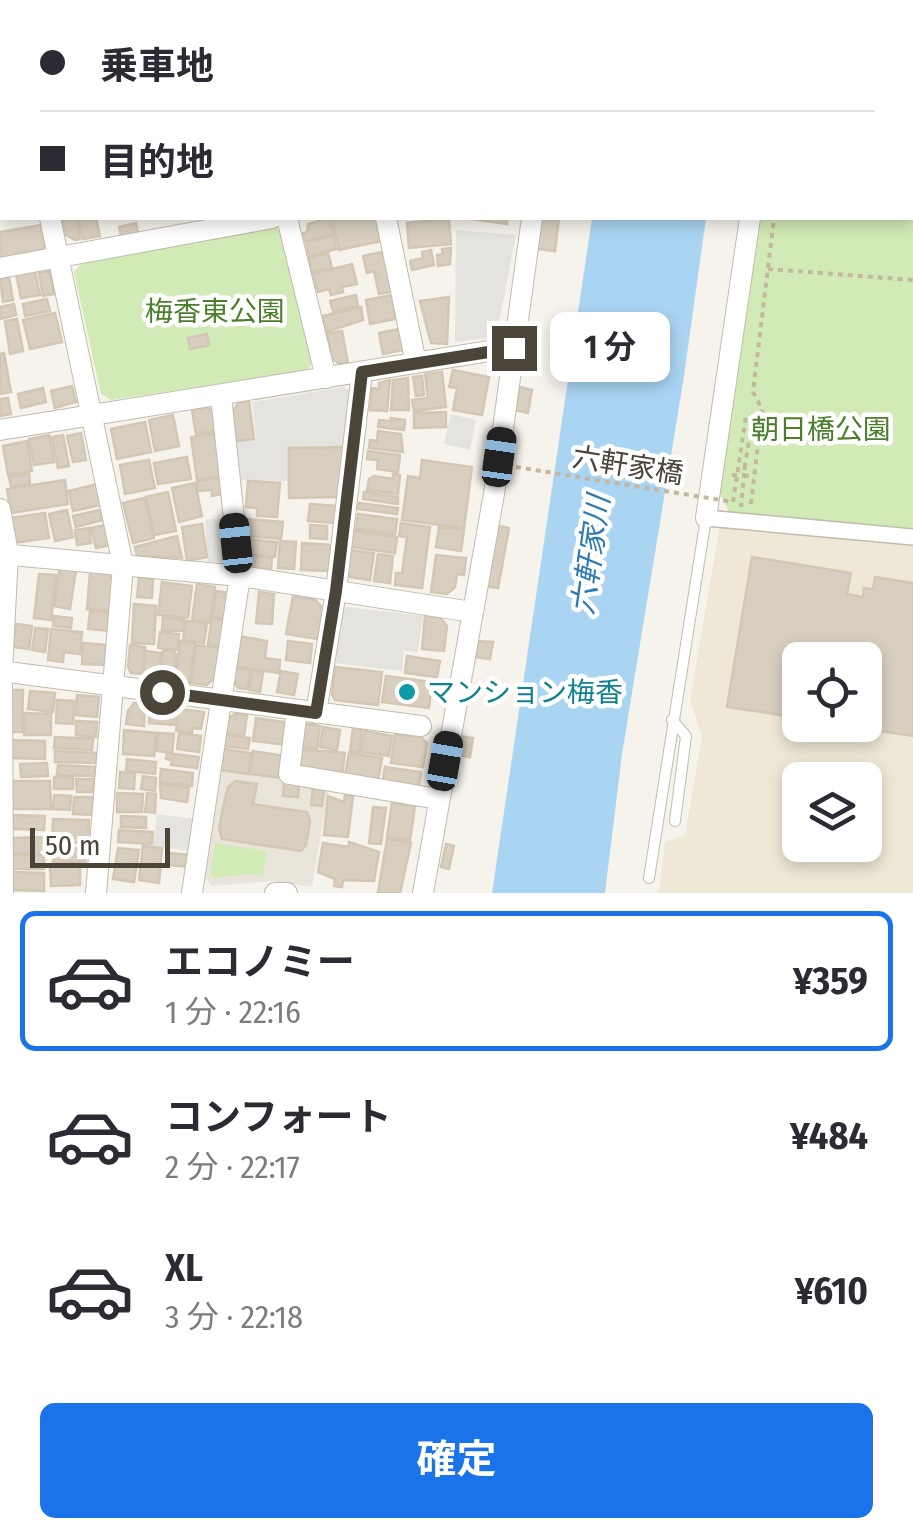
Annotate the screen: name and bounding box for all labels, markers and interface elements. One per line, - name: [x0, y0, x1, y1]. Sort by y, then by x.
- text: 乗車地: [100, 43, 214, 89]
- text: 目的地: [100, 139, 214, 185]
- park label: 梅香東公園: [145, 295, 285, 328]
- callout: 1 分: [549, 313, 669, 383]
- route end: [492, 326, 537, 371]
- text: 1 分: [584, 328, 636, 366]
- park label: 朝日橋公園: [751, 413, 891, 446]
- car: [480, 425, 518, 489]
- street label: 六軒家橋: [570, 440, 686, 491]
- water label: 六軒家川: [565, 490, 618, 617]
- car: [218, 512, 254, 574]
- map controls: [782, 642, 882, 862]
- button: locate: [782, 642, 882, 742]
- route start: [140, 670, 185, 715]
- place label: マンション梅香: [427, 676, 623, 709]
- marker: マンション梅香: [396, 681, 418, 703]
- car: [425, 729, 465, 793]
- button: layers: [782, 762, 882, 862]
- scale bar: [30, 823, 170, 868]
- text: 50 m: [45, 829, 101, 862]
- icon: car: [45, 936, 135, 1026]
- text: エコノミー: [165, 939, 355, 985]
- text: ¥359: [793, 958, 868, 1004]
- text: 1 分 · 22:16: [165, 993, 301, 1031]
- icon: car: [45, 1091, 135, 1181]
- text: コンフォート: [165, 1094, 392, 1140]
- text: ¥484: [790, 1113, 868, 1159]
- text: 2 分 · 22:17: [165, 1148, 300, 1186]
- text: XL: [165, 1245, 203, 1291]
- icon: car: [45, 1246, 135, 1336]
- text: ¥610: [795, 1268, 868, 1314]
- text: 3 分 · 22:18: [165, 1298, 303, 1336]
- button: 確定: [40, 1403, 873, 1518]

